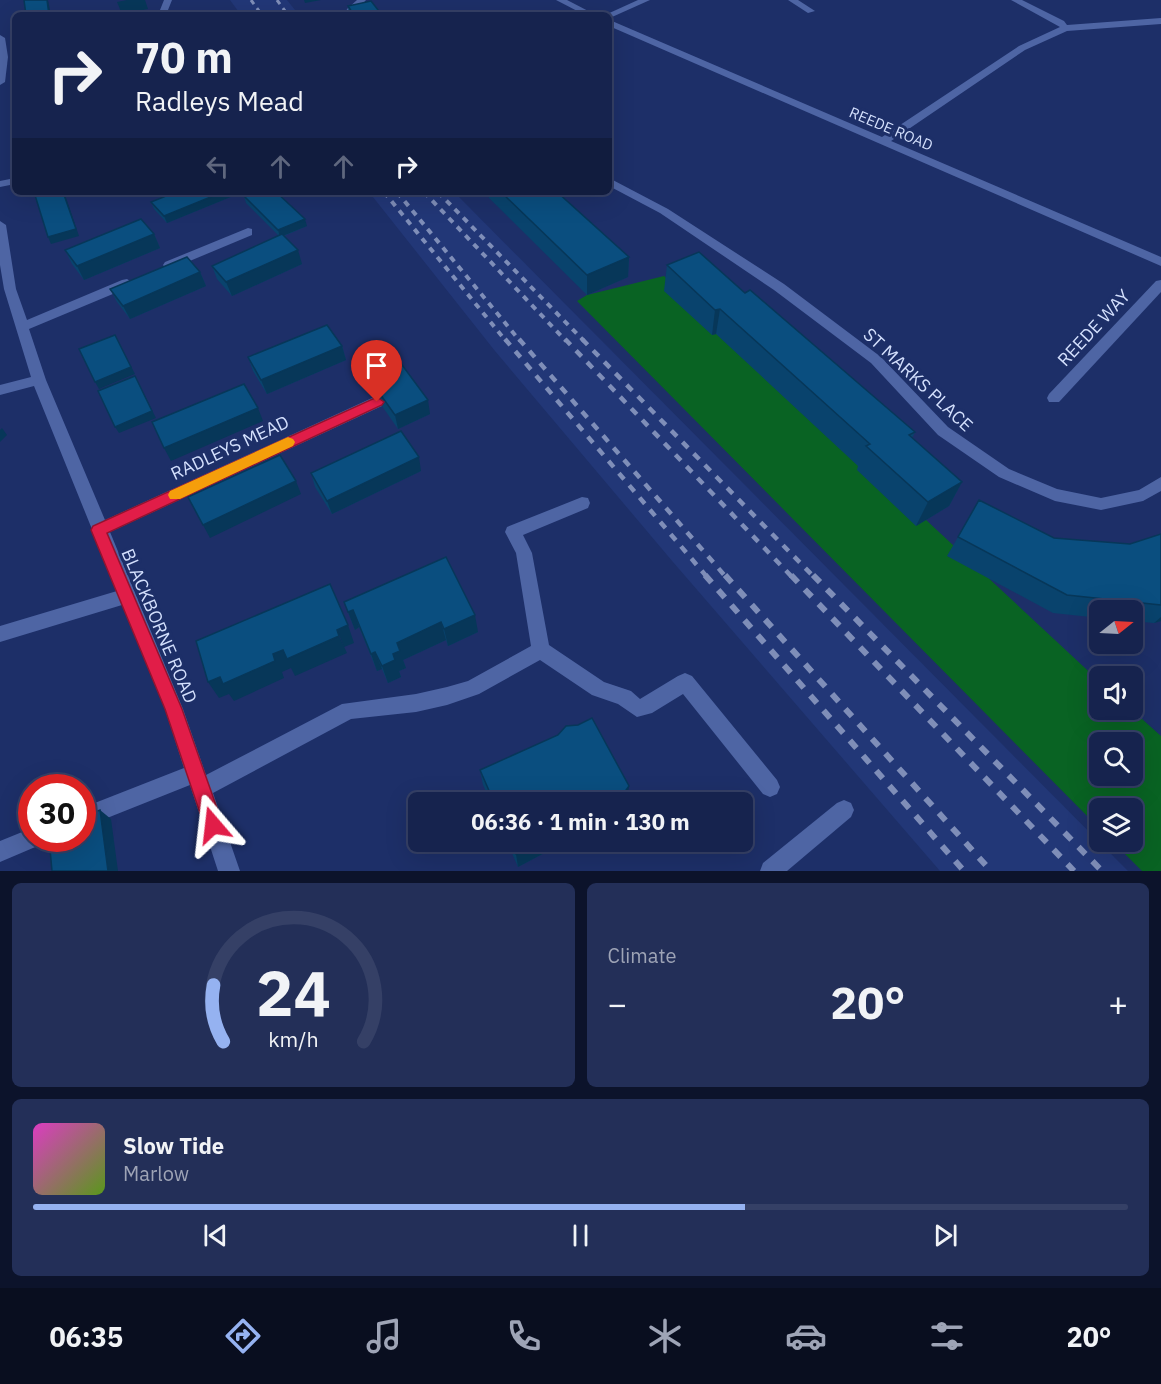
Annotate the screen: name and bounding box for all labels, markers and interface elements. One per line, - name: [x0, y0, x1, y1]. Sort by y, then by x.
- text: 70 m: [135, 30, 233, 85]
- icon: right: [36, 36, 114, 114]
- text: Radleys Mead: [135, 83, 304, 118]
- street label: REEDE ROAD: [847, 102, 936, 155]
- icon: left: [201, 150, 234, 183]
- icon: ahead: [264, 150, 297, 183]
- icon: ahead: [327, 150, 360, 183]
- icon: right: [390, 150, 423, 183]
- street label: REEDE WAY: [1052, 284, 1135, 371]
- street label: ST MARKS PLACE: [859, 323, 978, 436]
- pin: [351, 340, 402, 402]
- icon: arrive: [360, 349, 393, 382]
- street label: RADLEYS MEAD: [167, 410, 293, 485]
- street label: BLACKBORNE ROAD: [116, 545, 202, 707]
- north arrow: [1089, 600, 1143, 654]
- map controls: [1089, 600, 1143, 852]
- button: sound: [1089, 666, 1143, 720]
- button: search: [1089, 732, 1143, 786]
- speed limit sign: 30: [18, 774, 96, 852]
- position arrow: [181, 793, 245, 857]
- button: layers: [1089, 798, 1143, 852]
- text: 06:36 · 1 min · 130 m: [471, 807, 690, 836]
- text: Climate: [608, 942, 676, 969]
- text: 24: [256, 952, 331, 1033]
- text: 20°: [830, 973, 905, 1031]
- text: −: [608, 982, 627, 1025]
- text: +: [1108, 982, 1128, 1025]
- text: km/h: [268, 1025, 318, 1053]
- text: Slow Tide: [123, 1131, 224, 1160]
- text: Marlow: [123, 1160, 189, 1187]
- icon: previous: [199, 1219, 232, 1252]
- icon: pause: [564, 1219, 597, 1252]
- icon: next: [929, 1219, 962, 1252]
- icon: directions: [222, 1315, 264, 1357]
- icon: music: [363, 1315, 405, 1357]
- icon: phone: [503, 1315, 545, 1357]
- icon: climate: [644, 1315, 686, 1357]
- icon: car: [785, 1315, 827, 1357]
- icon: filters: [926, 1315, 968, 1357]
- text: 06:35: [49, 1319, 123, 1354]
- text: 20°: [1066, 1319, 1112, 1354]

